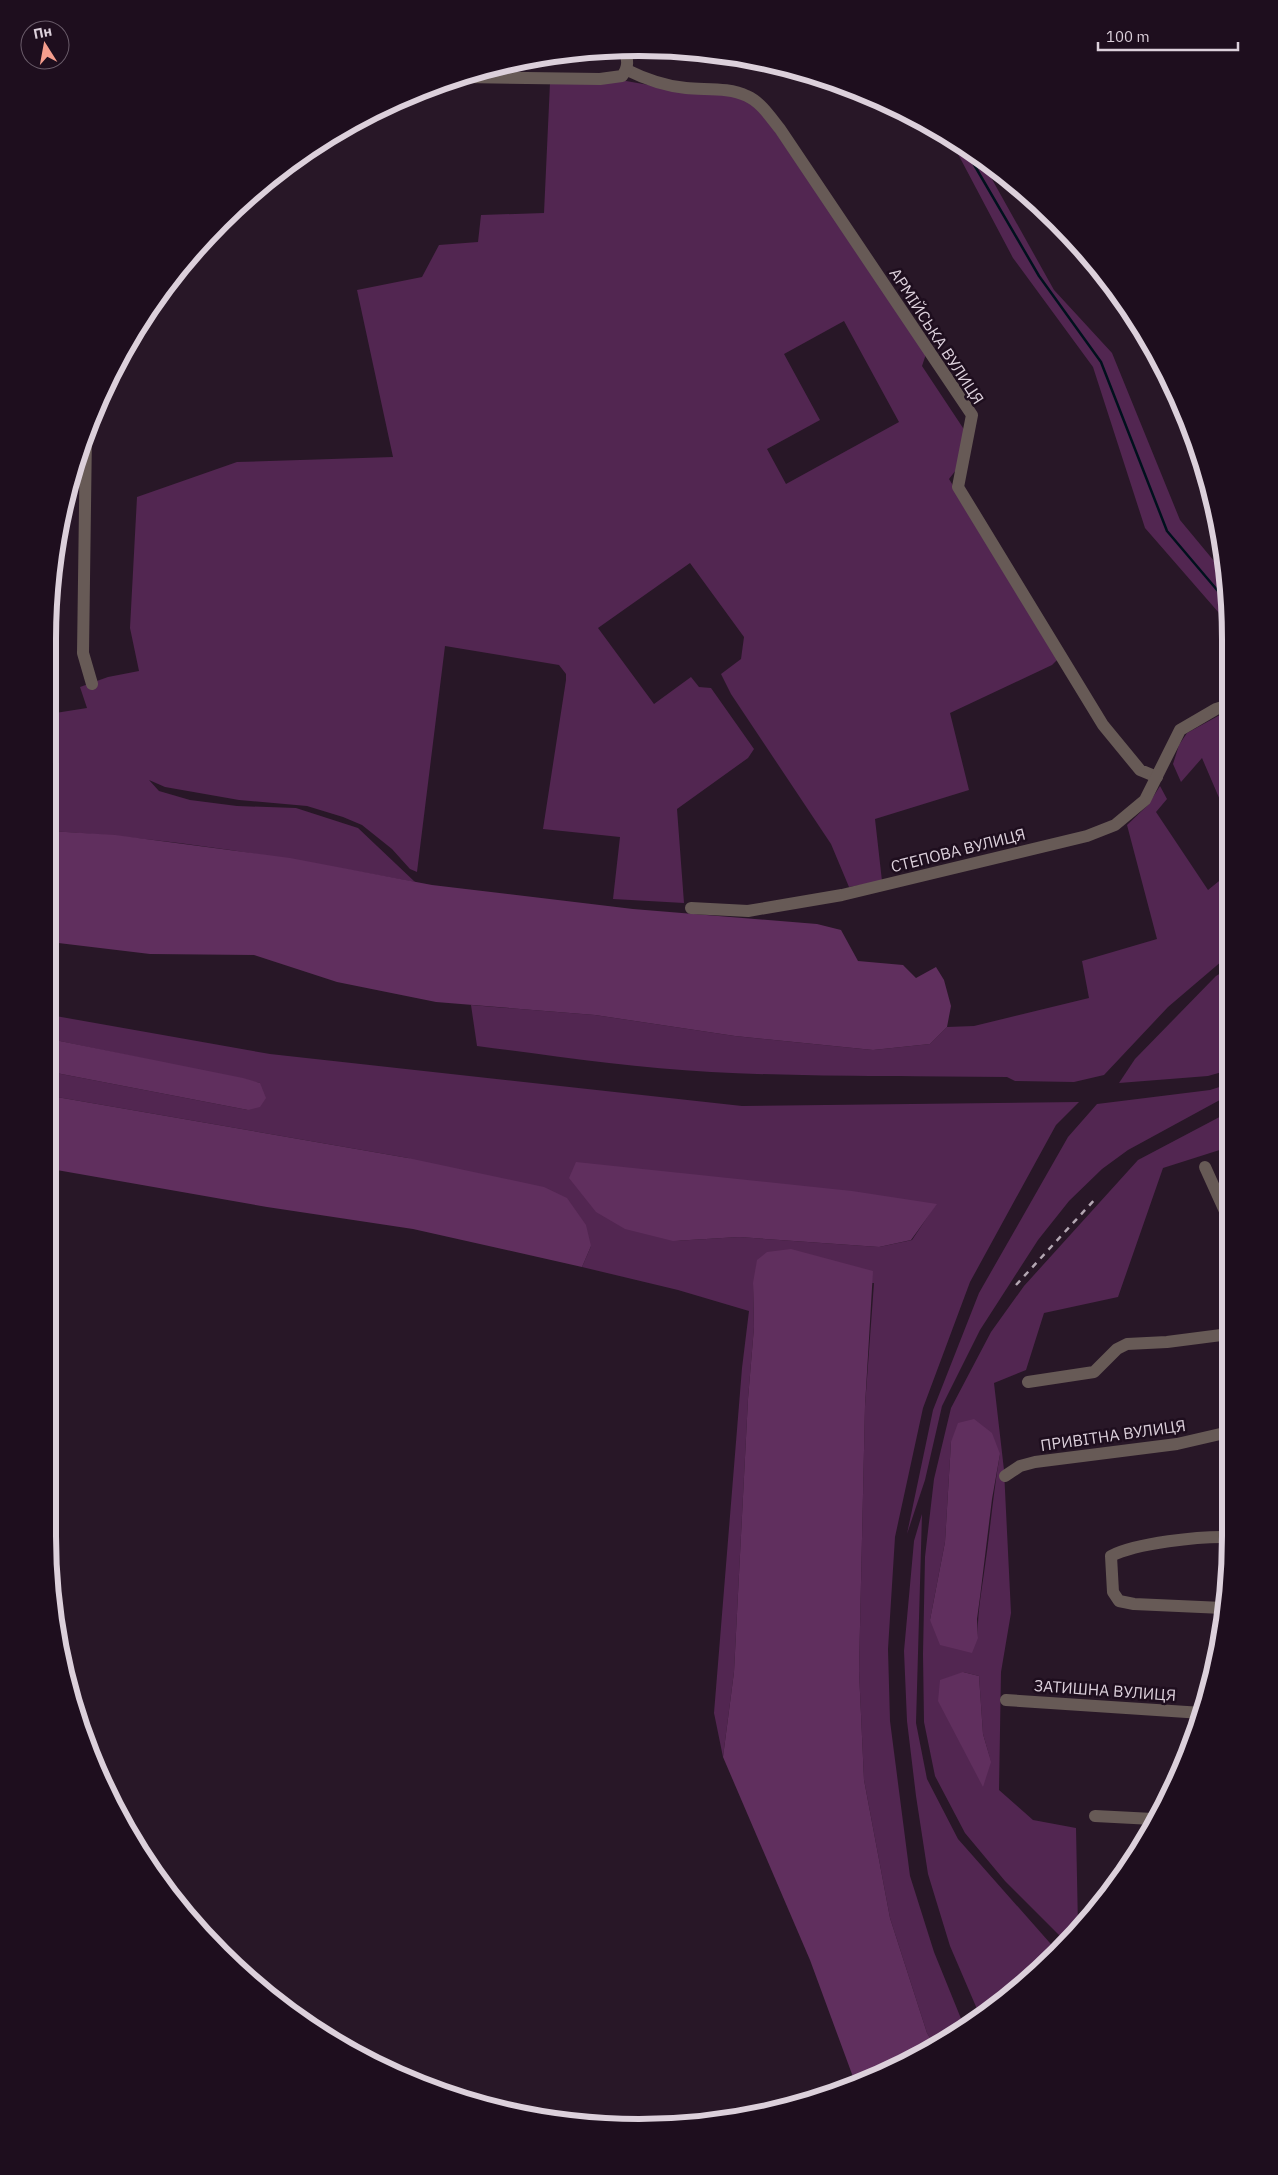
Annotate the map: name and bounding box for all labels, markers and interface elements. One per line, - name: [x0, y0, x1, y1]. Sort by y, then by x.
- north arrow: [20, 20, 70, 70]
- scale bar: [1098, 20, 1238, 52]
- text: Пн: [32, 22, 53, 43]
- text: 100 m: [1106, 27, 1150, 46]
- street label: АРМІЙСЬКА ВУЛИЦЯ: [885, 264, 989, 408]
- street label: СТЕПОВА ВУЛИЦЯ: [889, 824, 1027, 876]
- street label: ПРИВІТНА ВУЛИЦЯ: [1039, 1415, 1187, 1455]
- street label: ЗАТИШНА ВУЛИЦЯ: [1033, 1675, 1177, 1705]

